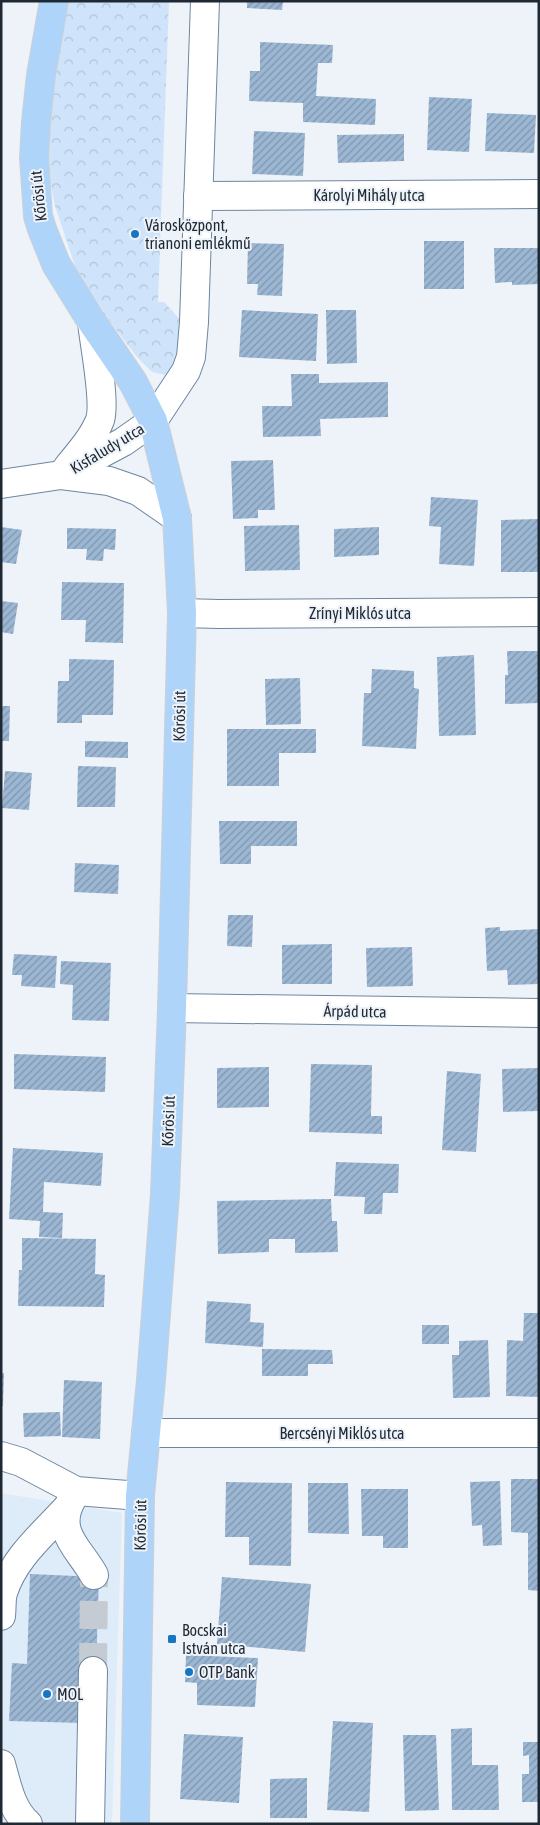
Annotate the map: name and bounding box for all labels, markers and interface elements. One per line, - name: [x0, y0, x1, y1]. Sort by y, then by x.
- street label: Kőrösi út: [26, 169, 50, 222]
- street label: Károlyi Mihály utca: [313, 186, 425, 205]
- place label: Városközpont, trianoni emlékmű: [145, 216, 251, 252]
- marker: Városközpont, trianoni emlékmű: [129, 228, 141, 240]
- street label: Kisfaludy utca: [67, 419, 148, 478]
- street label: Zrínyi Miklós utca: [309, 604, 411, 623]
- street label: Kőrösi út: [170, 690, 188, 742]
- street label: Árpád utca: [323, 1001, 387, 1022]
- street label: Kőrösi út: [158, 1095, 178, 1147]
- street label: Bercsényi Miklós utca: [279, 1424, 405, 1443]
- street label: Kőrösi út: [131, 1499, 149, 1551]
- place label: Bocskai István utca: [182, 1621, 246, 1657]
- marker: Bocskai István utca: [166, 1633, 178, 1645]
- place label: OTP Bank: [199, 1663, 255, 1681]
- marker: OTP Bank: [183, 1666, 195, 1678]
- place label: MOL: [57, 1685, 84, 1703]
- marker: MOL: [41, 1688, 53, 1700]

